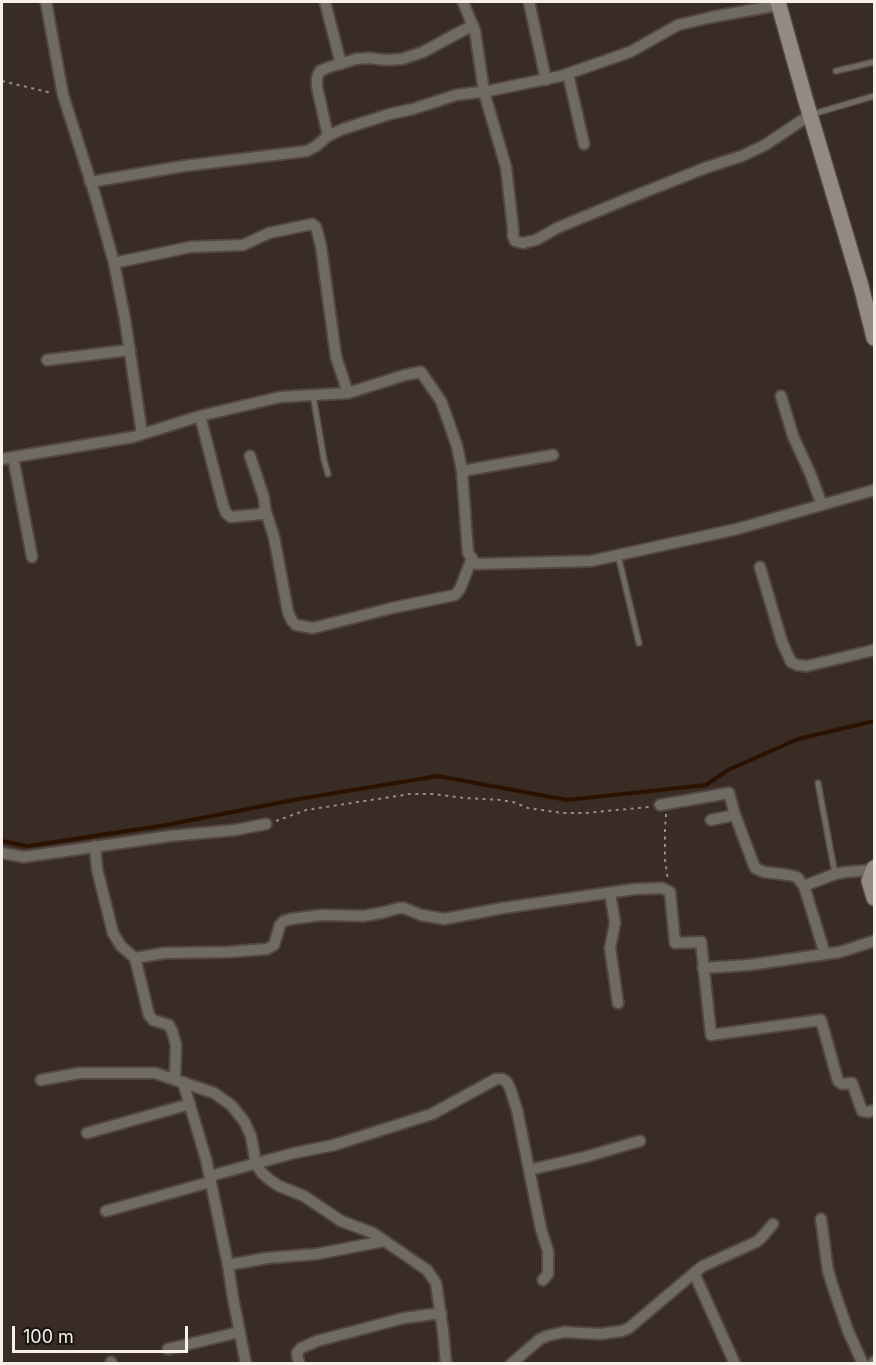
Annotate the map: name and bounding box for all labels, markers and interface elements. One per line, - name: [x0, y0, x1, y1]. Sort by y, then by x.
- scale bar: [15, 1314, 190, 1352]
- text: 100 m: [23, 1326, 74, 1347]

